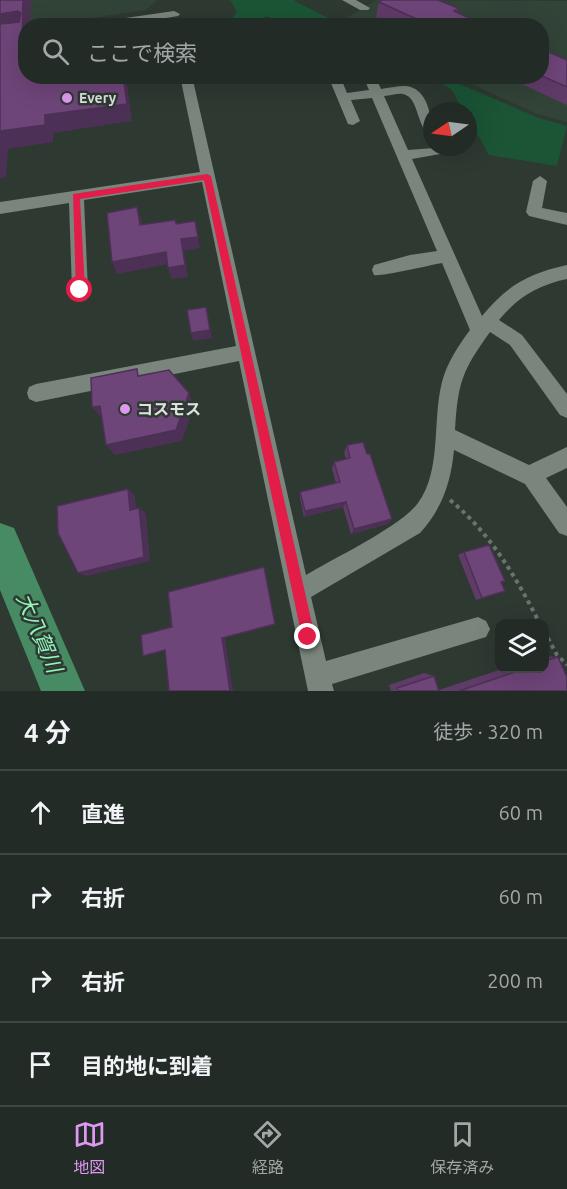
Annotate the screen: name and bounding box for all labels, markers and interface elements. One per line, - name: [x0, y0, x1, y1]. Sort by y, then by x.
- search box: [18, 18, 549, 84]
- icon: search: [39, 35, 72, 68]
- text: ここで検索: [87, 40, 197, 65]
- place label: Every: [79, 90, 117, 106]
- marker: Every: [60, 91, 74, 105]
- north arrow: [423, 102, 477, 156]
- route start: [66, 276, 92, 302]
- place label: コスモス: [137, 400, 201, 418]
- marker: コスモス: [118, 402, 132, 416]
- water label: 大八賀川: [12, 589, 68, 678]
- map controls: [495, 619, 549, 673]
- button: layers: [495, 619, 549, 673]
- route end: [294, 623, 320, 649]
- text: 4 分: [24, 718, 71, 747]
- text: 徒歩 · 320 m: [433, 720, 543, 743]
- icon: ahead: [24, 796, 57, 829]
- text: 直進: [81, 801, 125, 826]
- text: 60 m: [499, 801, 543, 824]
- icon: right: [24, 880, 57, 913]
- text: 右折: [81, 885, 125, 910]
- text: 60 m: [499, 885, 543, 908]
- icon: right: [24, 964, 57, 997]
- text: 右折: [81, 969, 125, 994]
- text: 200 m: [487, 969, 543, 992]
- icon: arrive: [24, 1048, 57, 1081]
- text: 目的地に到着: [81, 1053, 213, 1078]
- tab: 地図: [73, 1118, 106, 1178]
- tab: 経路: [251, 1118, 284, 1178]
- tab: 保存済み: [430, 1118, 494, 1178]

